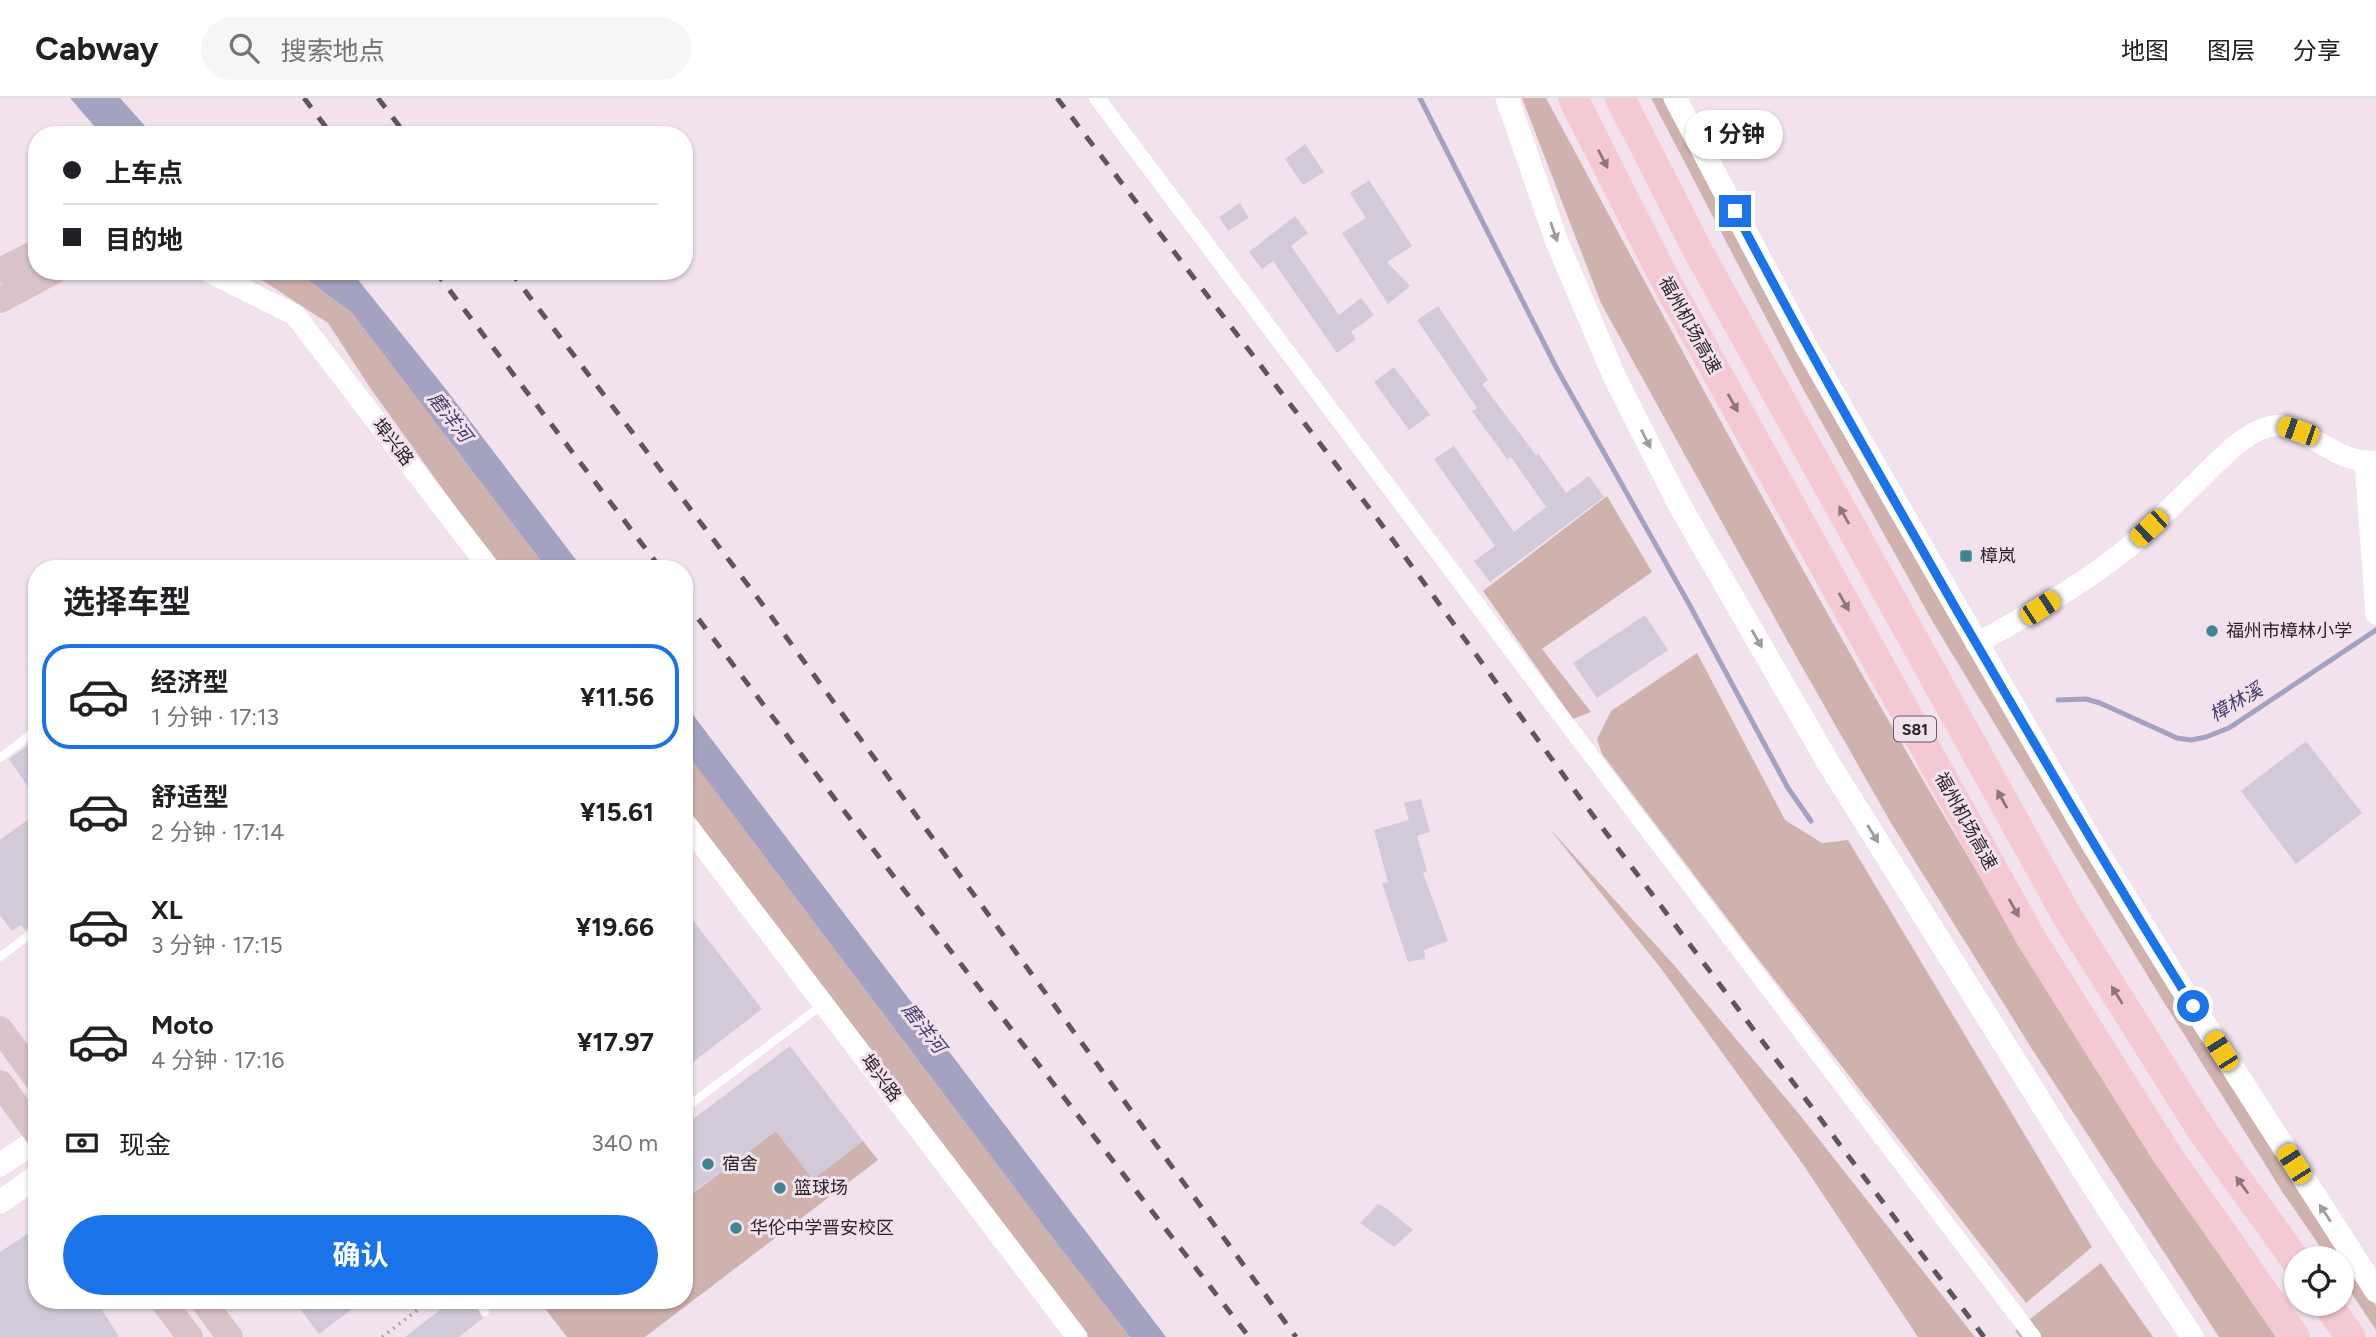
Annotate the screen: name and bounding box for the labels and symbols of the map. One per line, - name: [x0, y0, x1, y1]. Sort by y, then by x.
- callout: 1 分钟: [1686, 109, 1784, 158]
- one-way arrow: [1598, 149, 1609, 169]
- route end: [1719, 195, 1751, 227]
- one-way arrow: [1549, 222, 1560, 243]
- street label: 福州机场高速: [1654, 272, 1726, 378]
- water label: 磨洋河: [423, 387, 479, 450]
- one-way arrow: [1728, 393, 1739, 413]
- street label: 埠兴路: [368, 414, 418, 470]
- car: [2275, 414, 2322, 448]
- one-way arrow: [1640, 430, 1652, 450]
- one-way arrow: [1838, 505, 1850, 524]
- car: [2127, 506, 2172, 550]
- place label: 樟岚: [1980, 545, 2016, 567]
- marker: 樟岚: [1958, 548, 1974, 564]
- car: [2017, 588, 2064, 628]
- one-way arrow: [1838, 592, 1850, 611]
- place label: 福州市樟林小学: [2226, 620, 2352, 642]
- marker: 福州市樟林小学: [2204, 623, 2220, 639]
- one-way arrow: [1750, 629, 1763, 648]
- water label: 樟林溪: [2206, 677, 2268, 726]
- road number: S81: [1894, 716, 1936, 742]
- street label: 福州机场高速: [1930, 768, 2002, 874]
- one-way arrow: [1996, 789, 2008, 809]
- one-way arrow: [1866, 824, 1879, 844]
- one-way arrow: [2008, 898, 2020, 917]
- one-way arrow: [2111, 986, 2124, 1005]
- route start: [2177, 990, 2209, 1022]
- water label: 磨洋河: [897, 998, 953, 1061]
- car: [2201, 1028, 2242, 1074]
- street label: 埠兴路: [856, 1050, 906, 1106]
- car: [2274, 1141, 2315, 1187]
- place label: 宿舍: [722, 1153, 758, 1175]
- marker: 宿舍: [700, 1156, 716, 1172]
- one-way arrow: [2235, 1176, 2249, 1194]
- place label: 篮球场: [794, 1177, 848, 1199]
- marker: 篮球场: [772, 1180, 788, 1196]
- one-way arrow: [2319, 1204, 2332, 1223]
- place label: 华伦中学晋安校区: [750, 1217, 894, 1239]
- marker: 华伦中学晋安校区: [728, 1220, 744, 1236]

